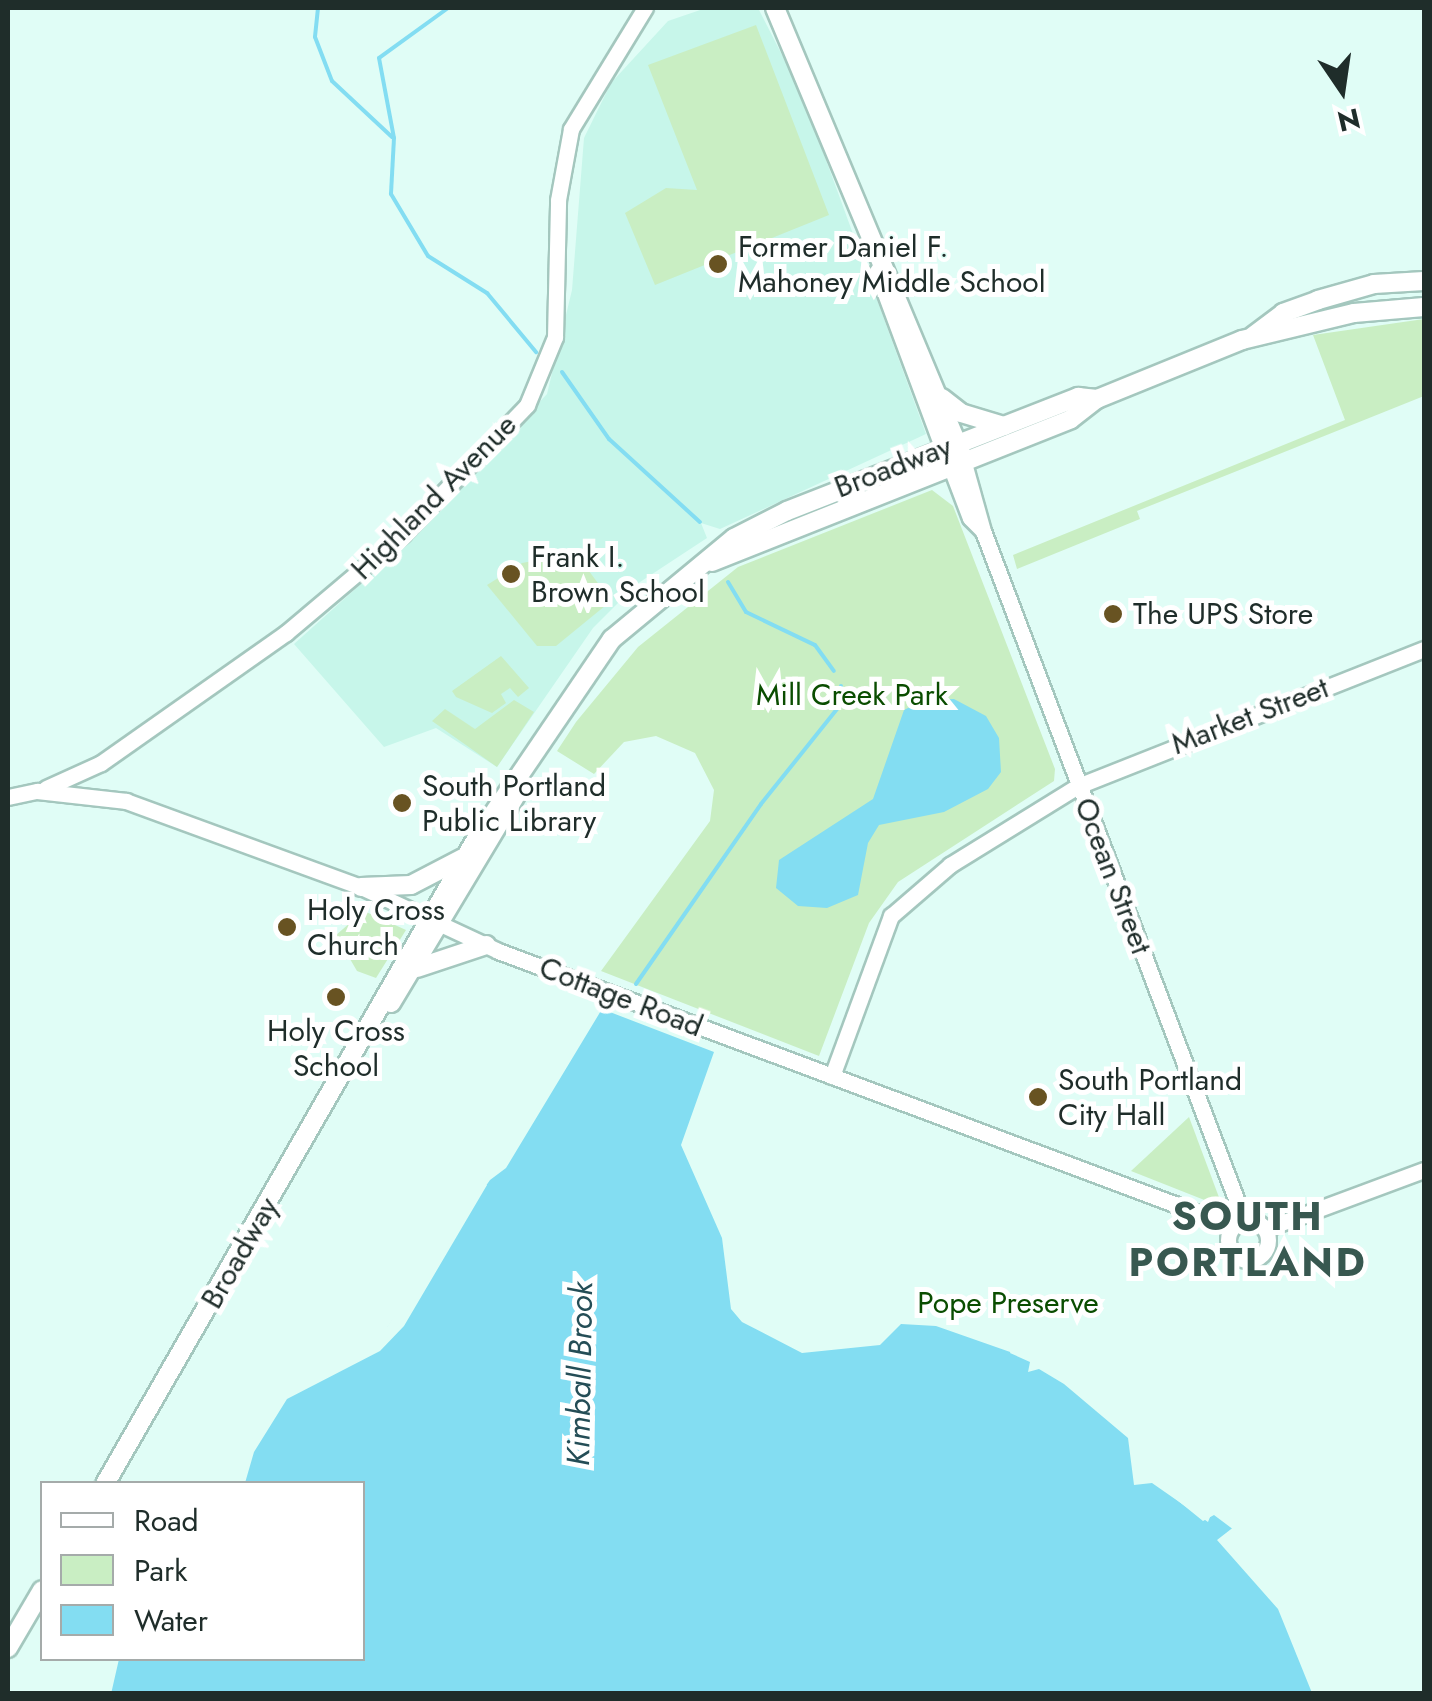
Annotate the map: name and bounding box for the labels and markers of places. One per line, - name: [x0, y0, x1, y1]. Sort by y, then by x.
- place label: Former Daniel F. Mahoney Middle School: [738, 229, 1046, 300]
- marker: Former Daniel F. Mahoney Middle School: [707, 253, 729, 275]
- place label: Frank I. Brown School: [531, 539, 705, 610]
- marker: Frank I. Brown School: [500, 563, 522, 585]
- place label: The UPS Store: [1133, 596, 1313, 632]
- marker: The UPS Store: [1102, 603, 1124, 625]
- place label: South Portland Public Library: [422, 768, 606, 838]
- marker: South Portland Public Library: [391, 792, 413, 814]
- place label: Holy Cross Church: [307, 892, 445, 962]
- marker: Holy Cross Church: [276, 916, 298, 938]
- marker: Holy Cross School: [325, 986, 347, 1008]
- place label: Holy Cross School: [267, 1013, 405, 1084]
- place label: South Portland City Hall: [1058, 1062, 1242, 1132]
- marker: South Portland City Hall: [1027, 1086, 1049, 1108]

